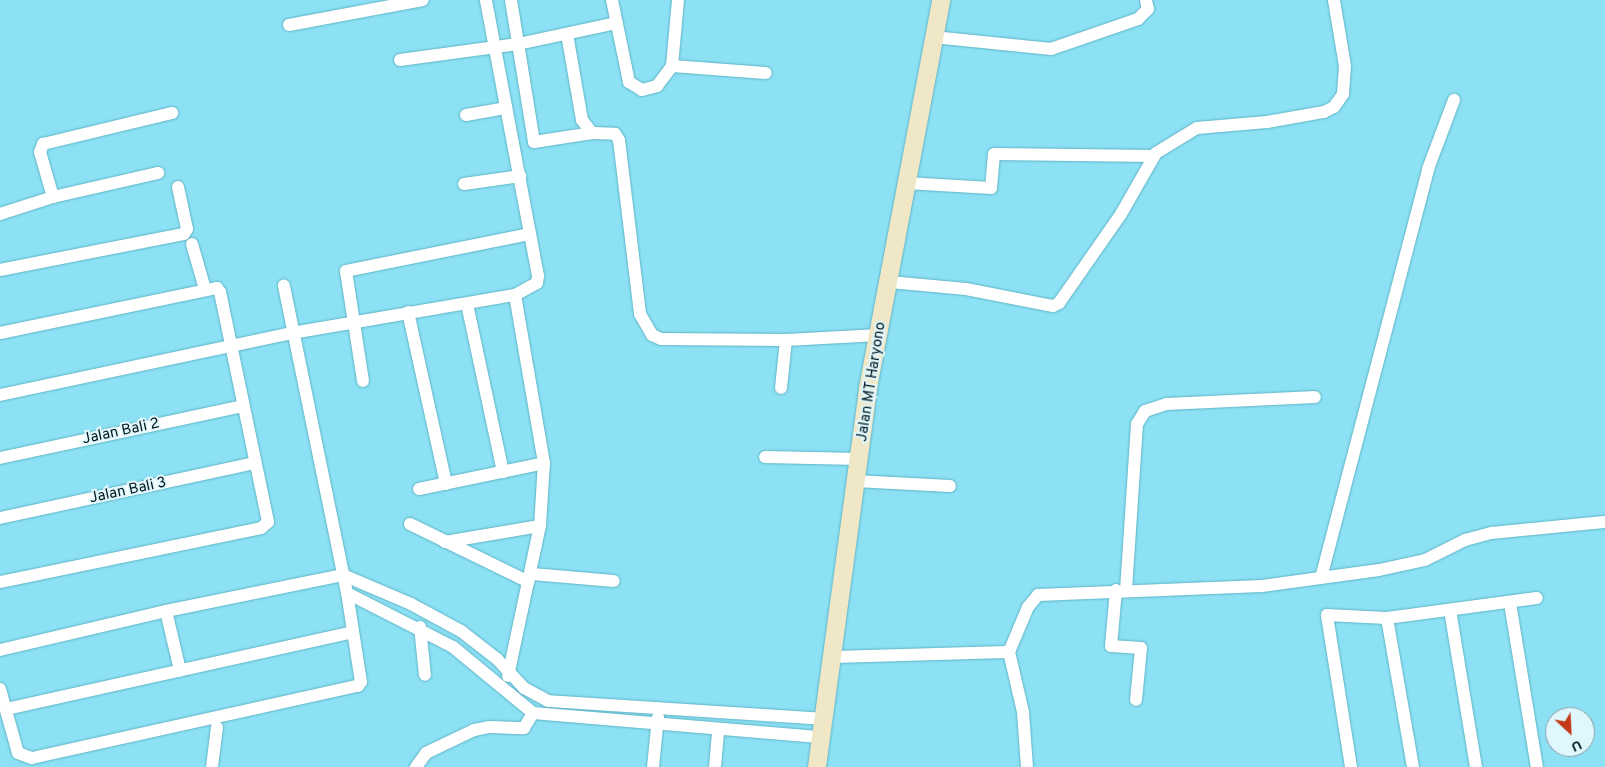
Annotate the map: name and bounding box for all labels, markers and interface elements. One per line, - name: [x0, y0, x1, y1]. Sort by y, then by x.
- street label: Jalan MT Haryono: [854, 321, 890, 443]
- street label: Jalan Bali 2: [81, 415, 161, 449]
- street label: Jalan Bali 3: [88, 474, 168, 508]
- north arrow: [1545, 707, 1595, 757]
- text: U: [1568, 735, 1584, 755]

